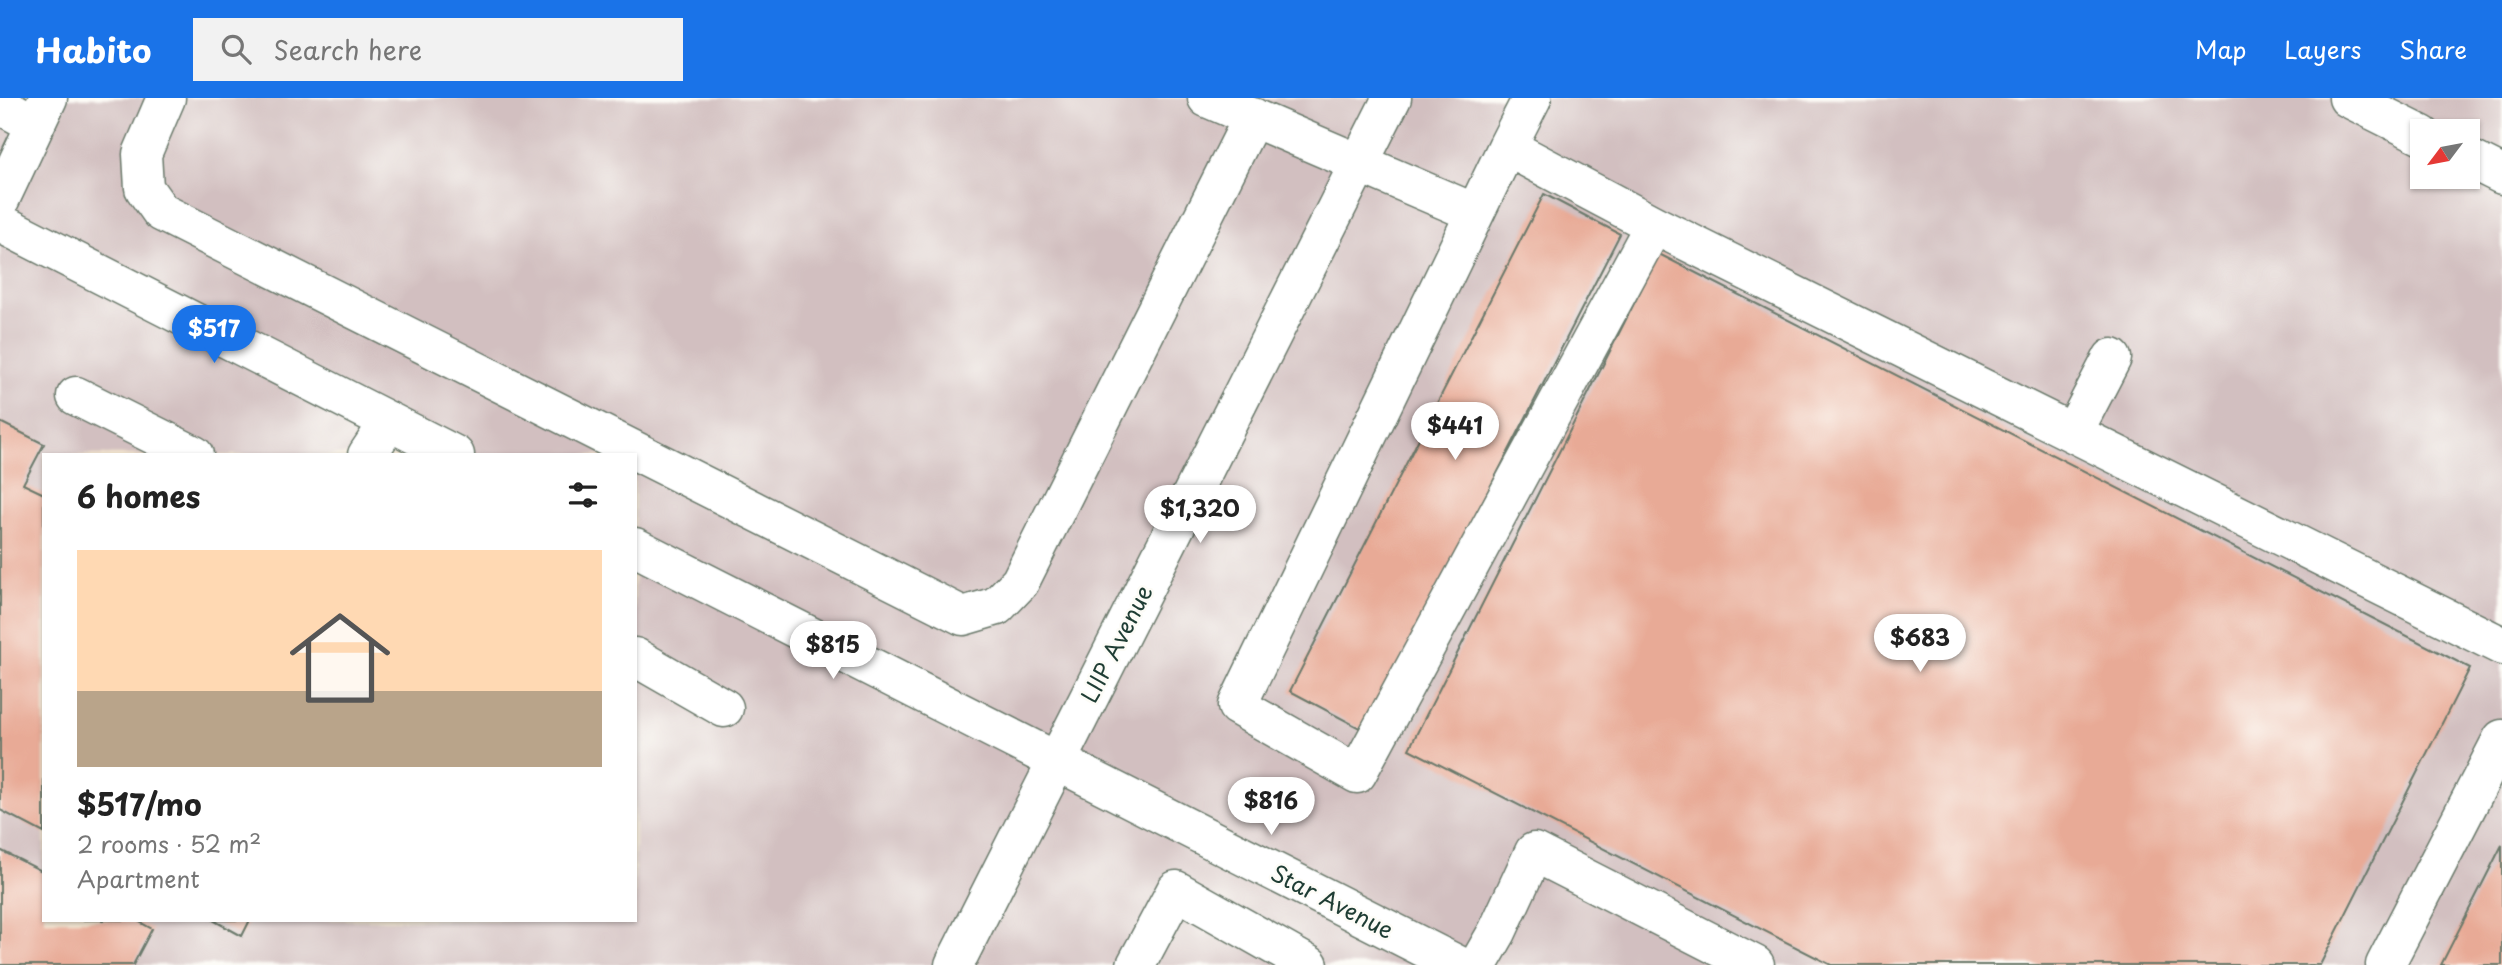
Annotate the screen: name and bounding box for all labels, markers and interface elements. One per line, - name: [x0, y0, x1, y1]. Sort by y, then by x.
- search box: [193, 18, 683, 81]
- text: Habito: [35, 24, 151, 74]
- icon: search: [217, 30, 255, 68]
- text: Search here: [273, 30, 422, 69]
- text: Map: [2195, 31, 2246, 67]
- text: Layers: [2284, 31, 2361, 67]
- text: Share: [2399, 31, 2467, 67]
- north arrow: [2410, 119, 2480, 189]
- map controls: [2410, 119, 2480, 189]
- pin: $517: [173, 306, 255, 365]
- text: $517: [188, 310, 240, 345]
- pin: $441: [1414, 402, 1496, 462]
- text: $441: [1427, 407, 1483, 442]
- text: 6 homes: [77, 473, 200, 518]
- icon: filters: [564, 476, 602, 514]
- pin: $1,320: [1143, 486, 1257, 545]
- text: $1,320: [1160, 490, 1240, 525]
- street label: LIIP Avenue: [1071, 578, 1160, 708]
- icon: home: [277, 595, 403, 721]
- pin: $683: [1879, 614, 1961, 674]
- text: $683: [1890, 619, 1950, 654]
- pin: $815: [792, 622, 874, 681]
- text: $815: [806, 626, 860, 661]
- pin: $816: [1230, 778, 1312, 837]
- text: $517/mo: [77, 781, 202, 826]
- text: $816: [1244, 782, 1298, 817]
- text: 2 rooms · 52 m²: [77, 826, 261, 861]
- street label: Star Avenue: [1265, 855, 1400, 947]
- text: Apartment: [77, 861, 200, 896]

